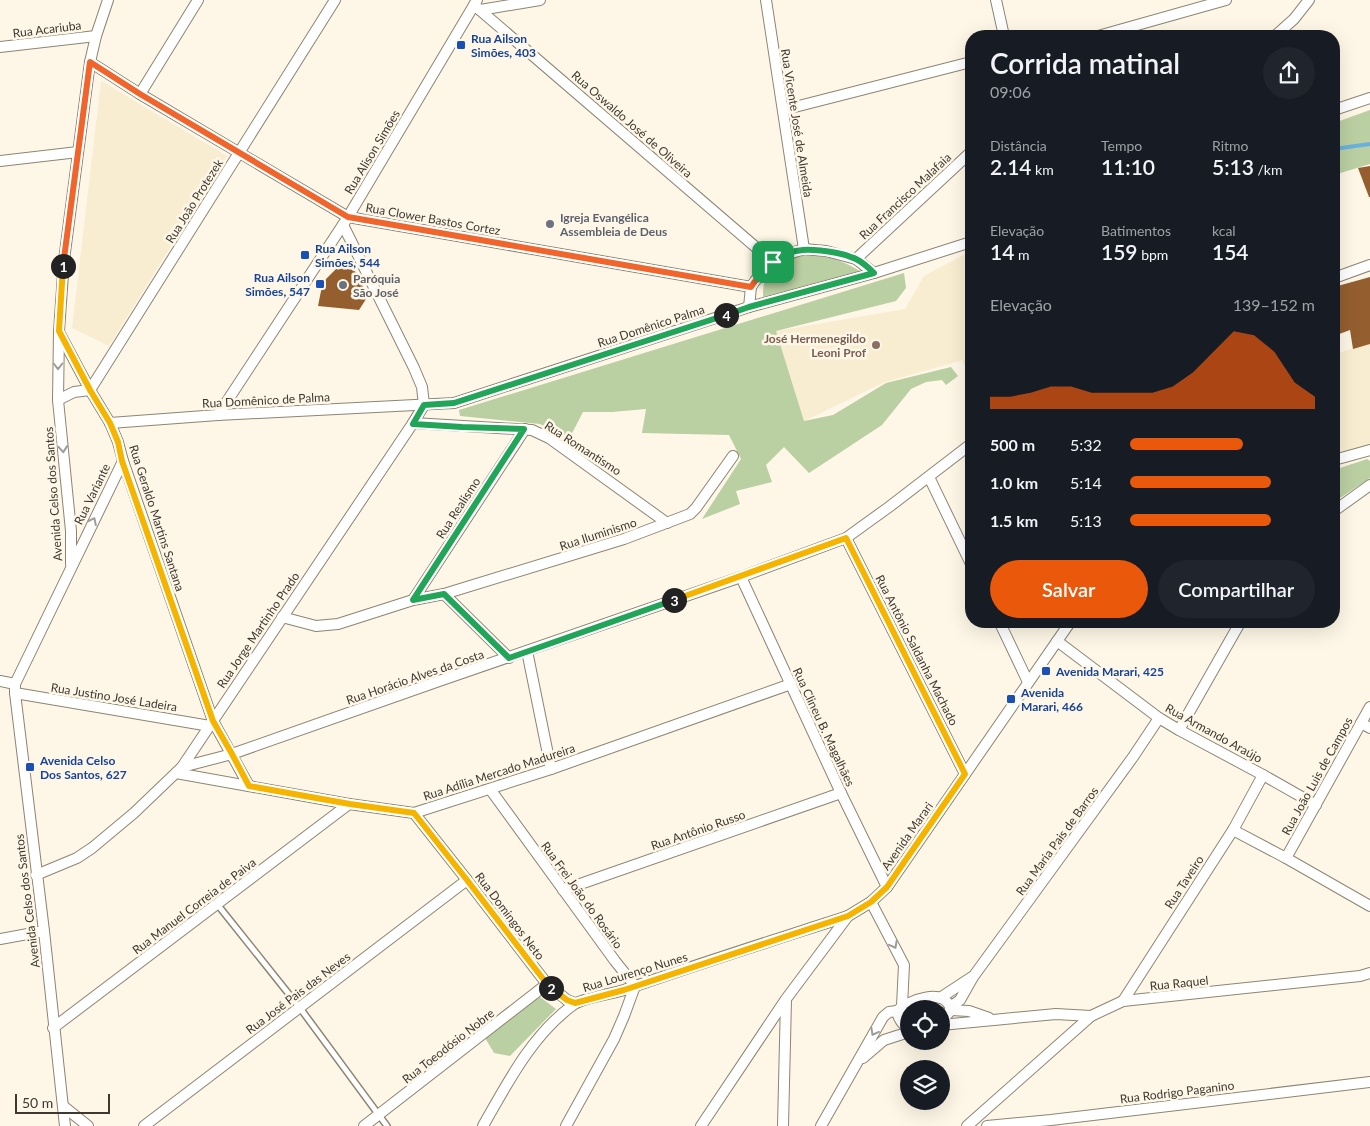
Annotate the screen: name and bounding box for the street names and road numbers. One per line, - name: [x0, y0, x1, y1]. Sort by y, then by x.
- street label: Rua Acariuba: [12, 17, 82, 41]
- street label: Rua Vicente José de Almeida: [778, 48, 816, 198]
- street label: Rua Oswaldo José de Oliveira: [569, 67, 695, 181]
- street label: Rua Alison Simões: [341, 107, 403, 197]
- street label: Rua Francisco Malafaia: [856, 150, 954, 242]
- street label: Rua João Protezek: [162, 155, 226, 246]
- street label: Rua Clower Bastos Cortez: [364, 200, 502, 238]
- street label: Rua Domênico Palma: [596, 302, 706, 350]
- street label: Rua Domênico de Palma: [202, 389, 330, 411]
- street label: Rua Romantismo: [542, 418, 624, 479]
- street label: Avenida Celso dos Santos: [41, 426, 65, 562]
- street label: Rua Geraldo Martins Santana: [126, 443, 188, 593]
- street label: Rua Variante: [71, 461, 113, 527]
- street label: Rua Realismo: [433, 474, 483, 541]
- street label: Rua Iluminismo: [558, 514, 639, 553]
- street label: Rua Jorge Martinho Prado: [214, 569, 303, 691]
- street label: Rua Antônio Saldanha Machado: [872, 572, 962, 728]
- street label: Rua Horácio Alves da Costa: [344, 646, 486, 708]
- street label: Rua Clineu B. Magalhães: [790, 665, 858, 789]
- street label: Rua Justino José Ladeira: [50, 680, 178, 714]
- street label: Rua Armando Araújo: [1163, 700, 1265, 766]
- street label: Rua João Luis de Campos: [1278, 714, 1356, 838]
- street label: Rua Adília Mercado Madureira: [421, 740, 577, 804]
- street label: Rua Maria Pais de Barros: [1013, 784, 1101, 898]
- street label: Avenida Marari: [878, 799, 936, 873]
- street label: Rua Antônio Russo: [649, 807, 747, 853]
- street label: Avenida Celso dos Santos: [11, 833, 43, 969]
- street label: Rua Frei João do Rosário: [538, 839, 626, 952]
- street label: Rua Taveiro: [1161, 852, 1207, 911]
- street label: Rua Manuel Correia de Paiva: [129, 855, 259, 957]
- street label: Rua Domingos Neto: [472, 869, 548, 963]
- street label: Rua José Pais das Neves: [243, 949, 353, 1037]
- street label: Rua Lourenço Nunes: [581, 949, 689, 995]
- street label: Rua Raquel: [1149, 972, 1209, 994]
- street label: Rua Toeodósio Nobre: [399, 1005, 497, 1087]
- street label: Rua Rodrigo Paganino: [1119, 1078, 1235, 1106]

